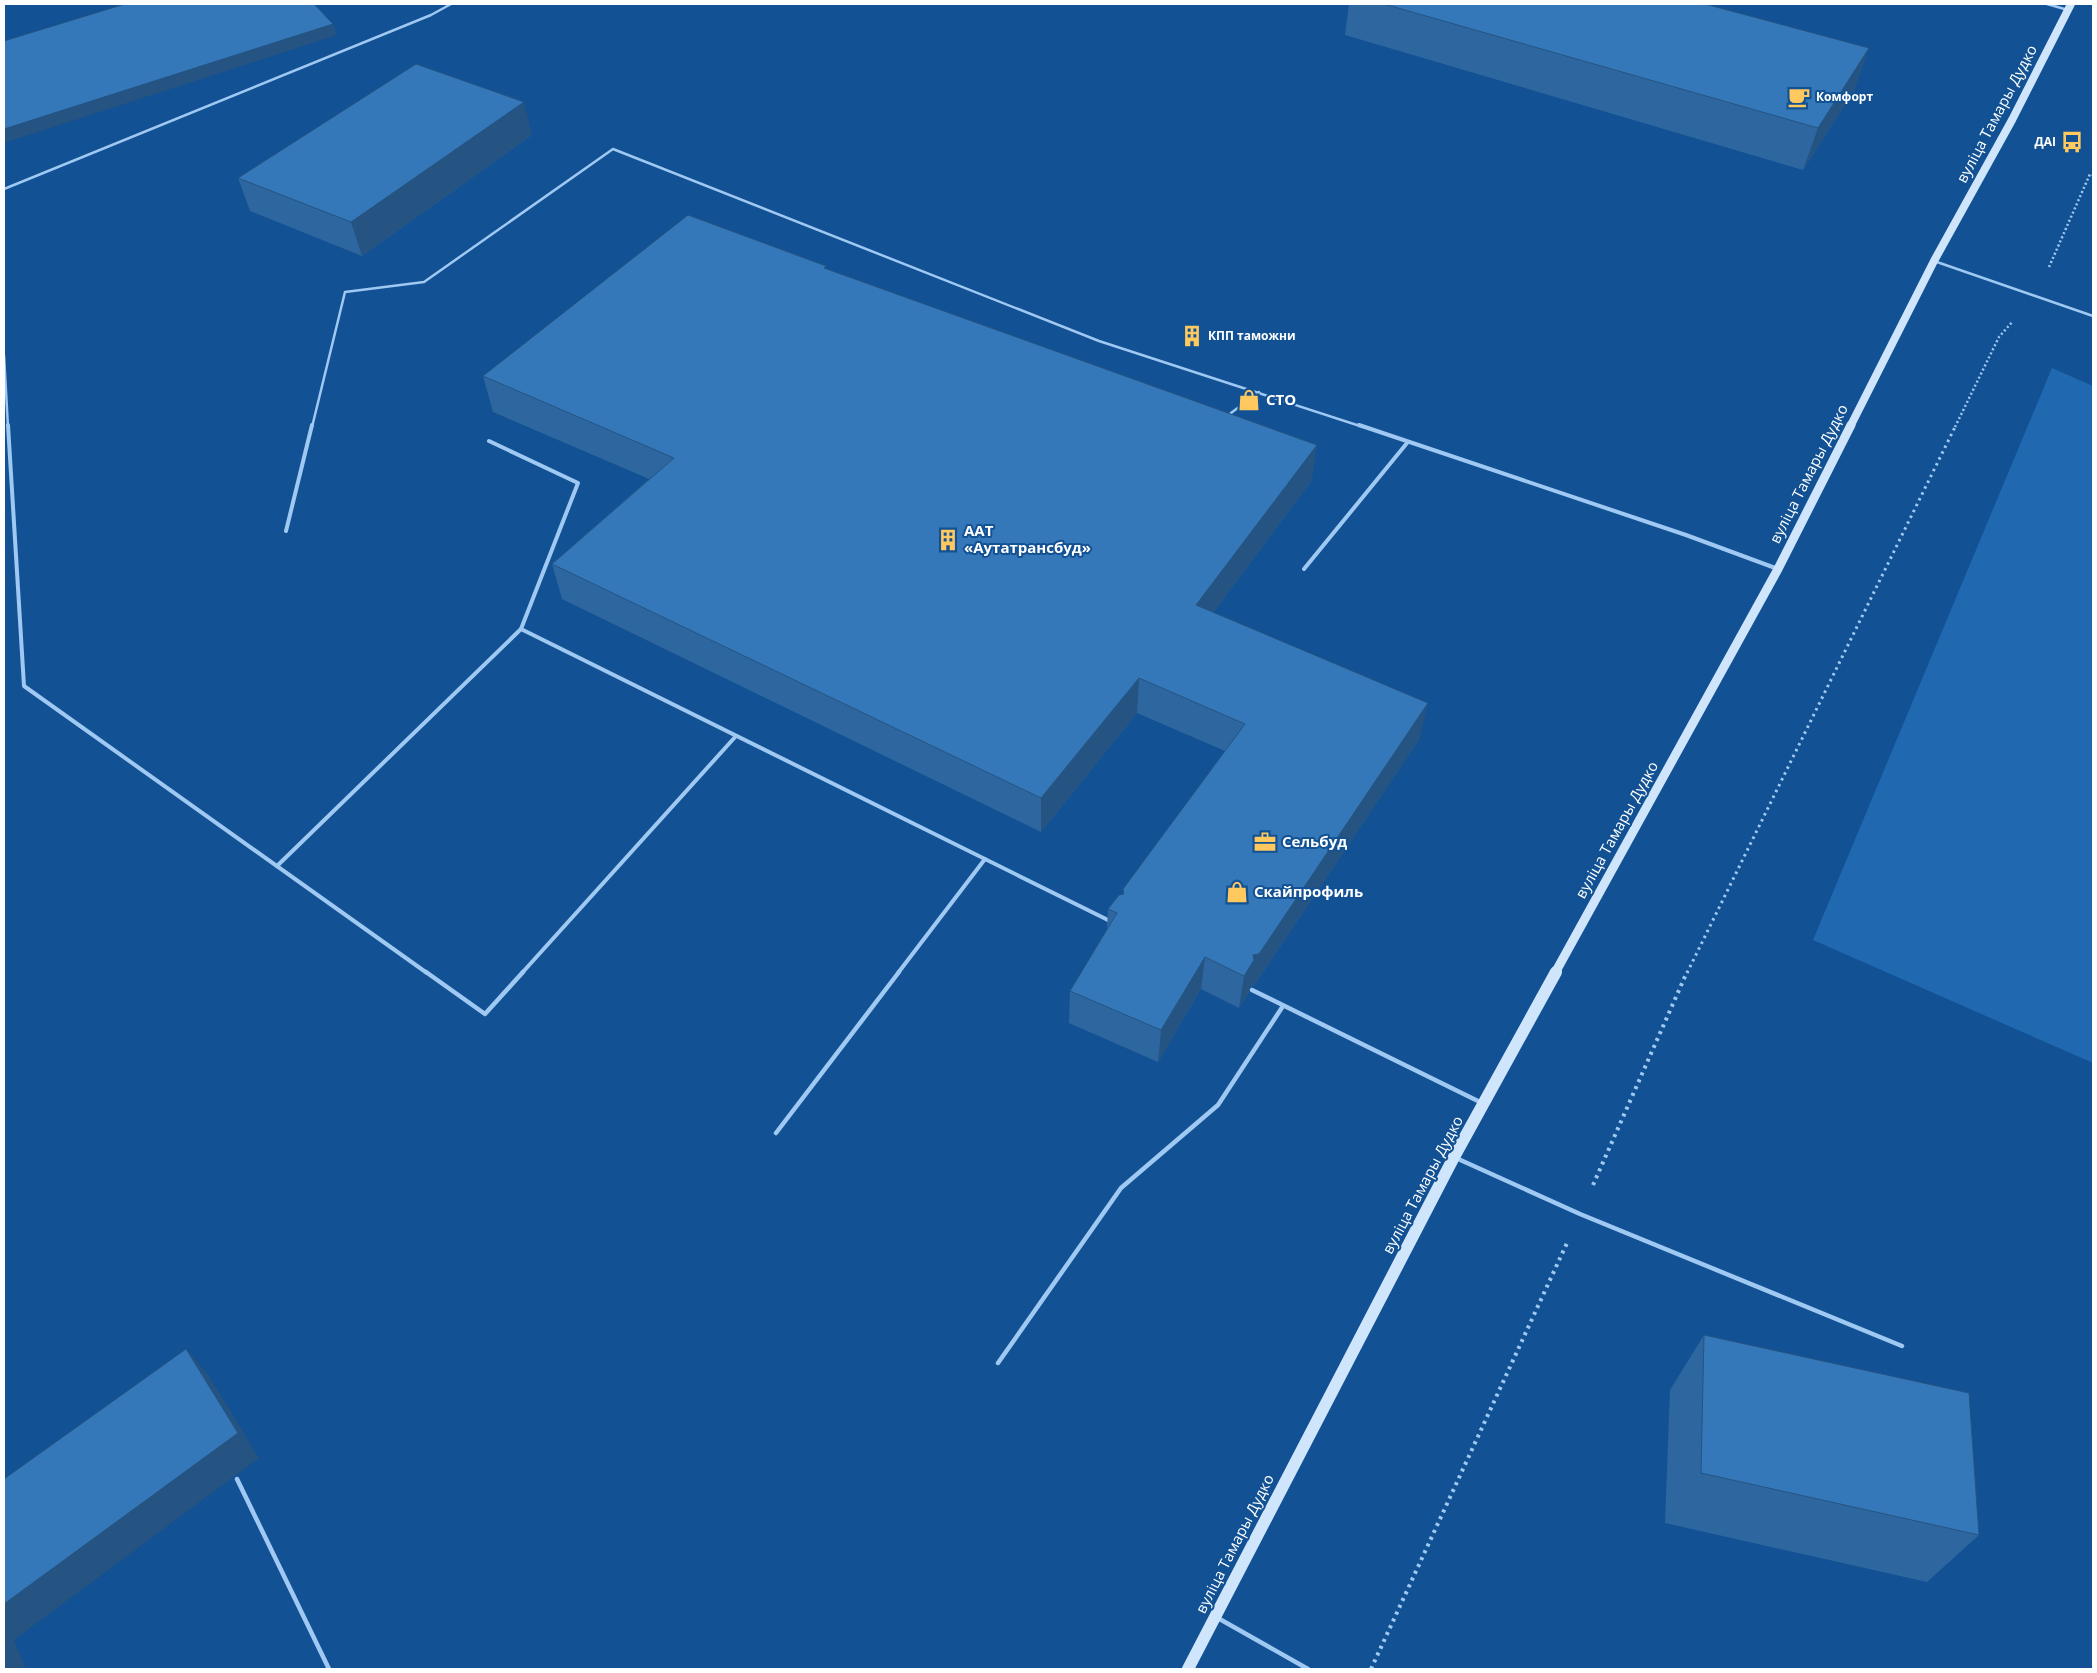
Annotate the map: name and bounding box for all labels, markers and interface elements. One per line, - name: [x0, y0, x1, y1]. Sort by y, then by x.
- street label: вуліца Тамары Дудко: [1951, 41, 2041, 186]
- cafe icon: Комфорт: [1786, 84, 1812, 110]
- place label: Комфорт: [1816, 88, 1873, 105]
- bus stop icon: ДАІ: [2059, 129, 2085, 155]
- place label: ДАІ: [2035, 133, 2056, 150]
- building icon: КПП таможни: [1179, 323, 1205, 349]
- place label: КПП таможни: [1208, 327, 1296, 344]
- shop icon: СТО: [1236, 387, 1262, 413]
- place label: СТО: [1266, 389, 1296, 409]
- street label: вуліца Тамары Дудко: [1764, 400, 1852, 547]
- place label: ААТ «Аутатрансбуд»: [964, 520, 1091, 557]
- building icon: ААТ «Аутатрансбуд»: [935, 527, 961, 553]
- street label: вуліца Тамары Дудко: [1570, 757, 1662, 902]
- office icon: Сельбуд: [1252, 829, 1278, 855]
- place label: Сельбуд: [1282, 831, 1347, 851]
- shop icon: Скайпрофиль: [1224, 879, 1250, 905]
- place label: Скайпрофиль: [1254, 881, 1363, 901]
- street label: вуліца Тамары Дудко: [1377, 1112, 1467, 1257]
- street label: вуліца Тамары Дудко: [1190, 1470, 1278, 1617]

